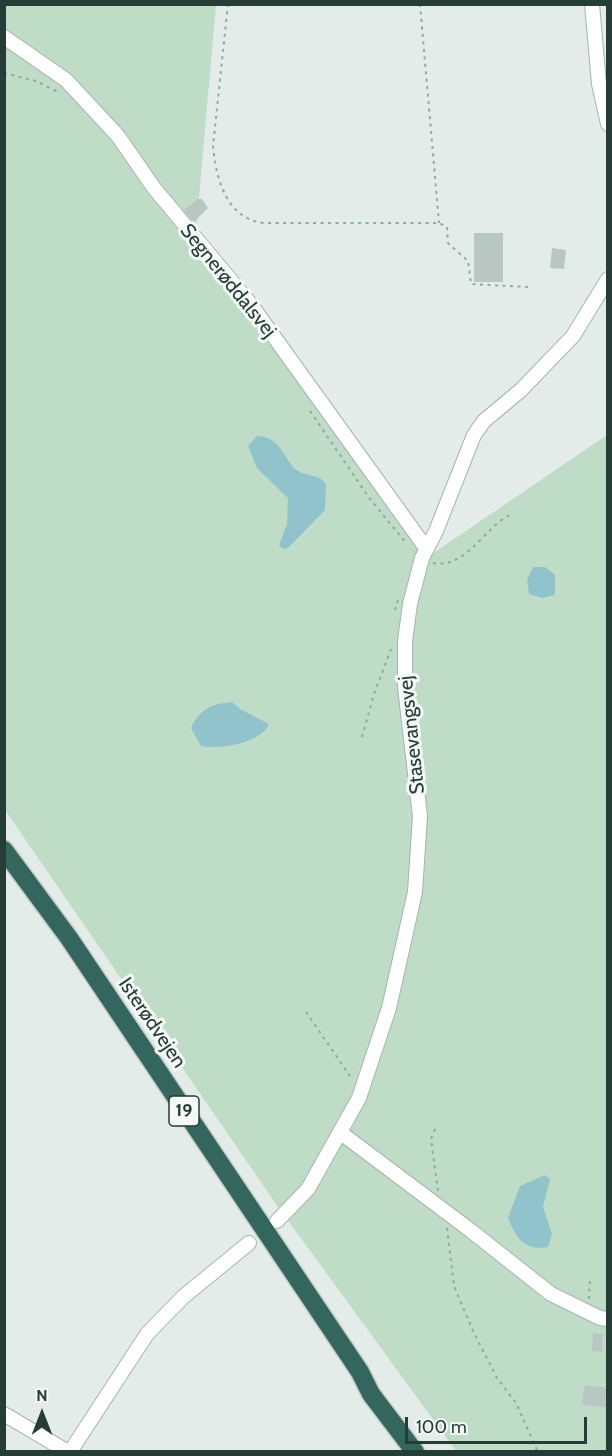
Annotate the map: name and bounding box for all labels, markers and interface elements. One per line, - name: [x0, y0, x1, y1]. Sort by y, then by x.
- street label: Segnerøddalsvej: [175, 219, 281, 343]
- street label: Stasevangsvej: [394, 675, 430, 795]
- street label: Isterødvejen: [113, 973, 191, 1073]
- road number: 19: [169, 1096, 199, 1126]
- north arrow: [12, 1384, 72, 1444]
- text: N: [36, 1386, 48, 1405]
- scale bar: [408, 1405, 590, 1443]
- text: 100 m: [416, 1416, 467, 1438]

